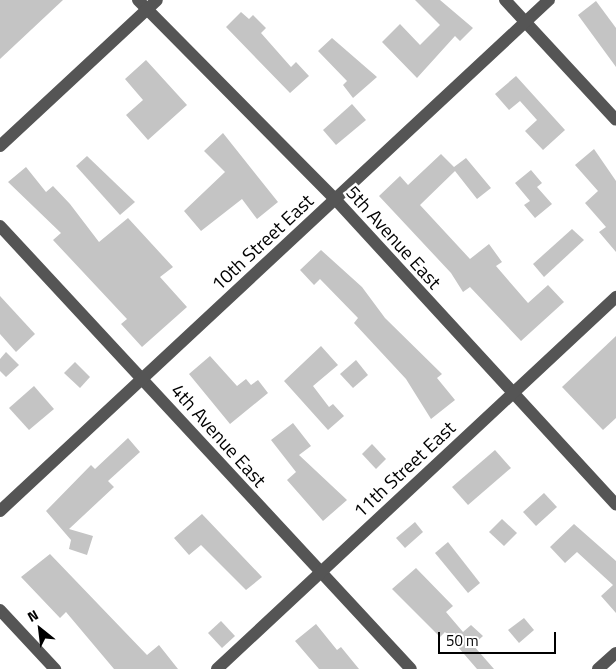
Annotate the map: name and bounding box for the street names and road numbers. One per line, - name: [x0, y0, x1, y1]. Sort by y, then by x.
- street label: 5th Avenue East: [342, 181, 446, 293]
- street label: 10th Street East: [206, 189, 318, 295]
- street label: 4th Avenue East: [167, 379, 271, 491]
- street label: 11th Street East: [348, 416, 460, 522]

